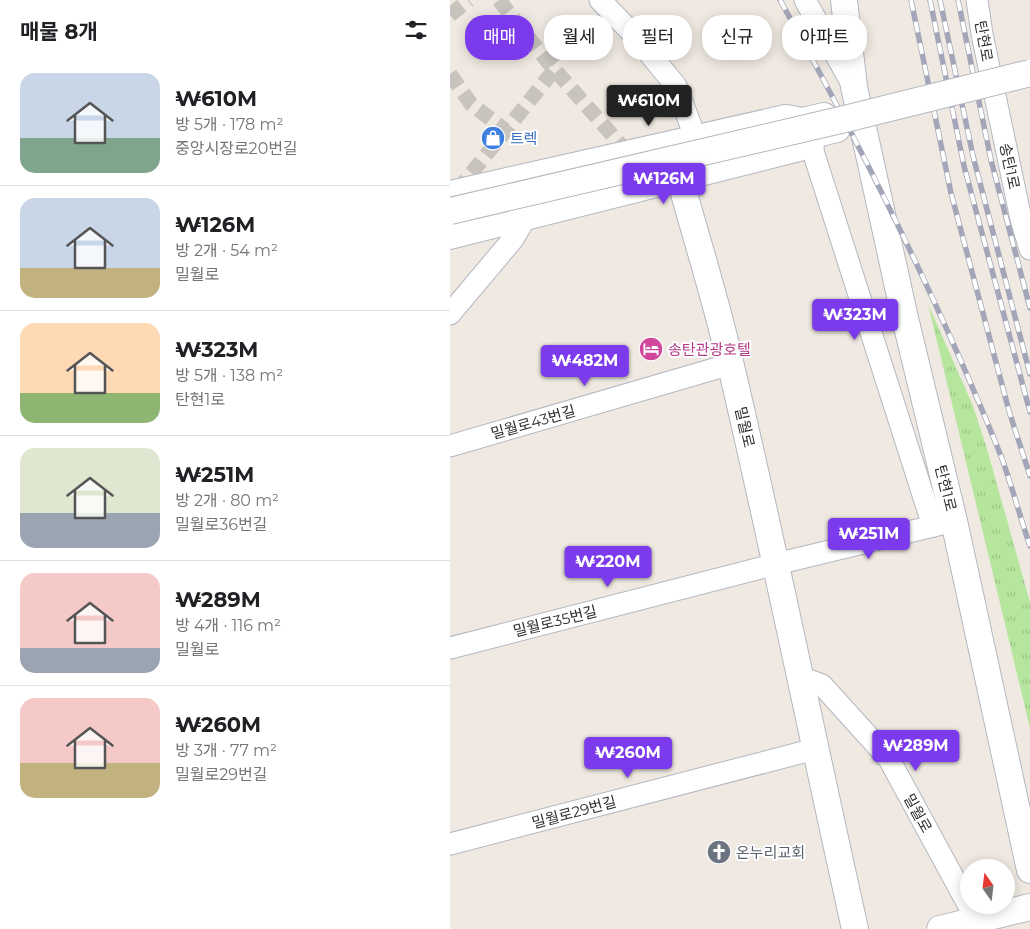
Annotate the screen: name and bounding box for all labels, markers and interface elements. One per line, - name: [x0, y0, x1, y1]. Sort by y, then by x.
- chip: 매매: [465, 15, 534, 60]
- chip: 월세: [544, 15, 613, 60]
- chip: 필터: [623, 15, 692, 60]
- chip: 신규: [702, 15, 772, 60]
- chip: 아파트: [782, 15, 867, 60]
- icon: filters: [402, 16, 430, 44]
- text: 매물 8개: [20, 19, 98, 44]
- street label: 탄현로: [971, 19, 997, 63]
- pin: ₩610M: [614, 84, 684, 127]
- text: ₩610M: [175, 86, 257, 111]
- text: ₩610M: [618, 91, 680, 110]
- icon: home: [60, 93, 120, 153]
- text: 방 5개 · 178 m²: [175, 115, 283, 134]
- shop icon: 트렉: [480, 125, 506, 151]
- place label: 트렉: [510, 129, 538, 148]
- text: 중앙시장로20번길: [175, 139, 298, 158]
- street label: 송탄1로: [996, 141, 1024, 191]
- pin: ₩126M: [629, 162, 699, 205]
- text: ₩126M: [633, 169, 695, 188]
- text: ₩126M: [175, 212, 255, 237]
- icon: home: [60, 218, 120, 278]
- text: 방 2개 · 54 m²: [175, 241, 278, 260]
- text: 밀월로: [175, 265, 219, 284]
- pin: ₩323M: [820, 298, 890, 341]
- text: ₩323M: [823, 305, 887, 324]
- hotel icon: 송탄관광호텔: [638, 336, 664, 362]
- text: ₩323M: [175, 337, 258, 362]
- place label: 송탄관광호텔: [668, 340, 751, 359]
- icon: home: [60, 343, 120, 403]
- pin: ₩482M: [550, 344, 620, 387]
- text: ₩482M: [552, 351, 618, 370]
- text: 방 5개 · 138 m²: [175, 366, 283, 385]
- text: 탄현1로: [175, 390, 225, 409]
- street label: 밀월로43번길: [488, 401, 578, 443]
- street label: 밀월로: [731, 405, 759, 449]
- text: ₩251M: [175, 462, 254, 487]
- street label: 탄현1로: [931, 463, 961, 513]
- icon: home: [60, 468, 120, 528]
- text: 방 2개 · 80 m²: [175, 491, 279, 510]
- text: 밀월로36번길: [175, 515, 267, 534]
- pin: ₩251M: [834, 518, 904, 560]
- text: ₩251M: [839, 524, 899, 543]
- pin: ₩220M: [573, 546, 643, 588]
- text: ₩220M: [576, 552, 640, 571]
- text: ₩289M: [175, 587, 261, 612]
- icon: home: [60, 593, 120, 653]
- street label: 밀월로35번길: [511, 601, 599, 641]
- text: 방 4개 · 116 m²: [175, 616, 281, 635]
- text: 밀월로: [175, 640, 219, 659]
- text: ₩260M: [175, 712, 261, 737]
- icon: home: [60, 718, 120, 778]
- pin: ₩289M: [881, 730, 951, 772]
- pin: ₩260M: [593, 736, 663, 779]
- text: ₩289M: [883, 736, 949, 755]
- text: 방 3개 · 77 m²: [175, 741, 277, 760]
- text: ₩260M: [595, 743, 661, 762]
- text: 밀월로29번길: [175, 765, 267, 784]
- street label: 밀월로: [900, 790, 936, 836]
- street label: 밀월로29번길: [530, 792, 618, 832]
- church icon: 온누리교회: [706, 839, 732, 865]
- place label: 온누리교회: [736, 843, 805, 862]
- north arrow: [960, 859, 1015, 914]
- map controls: [960, 859, 1015, 914]

